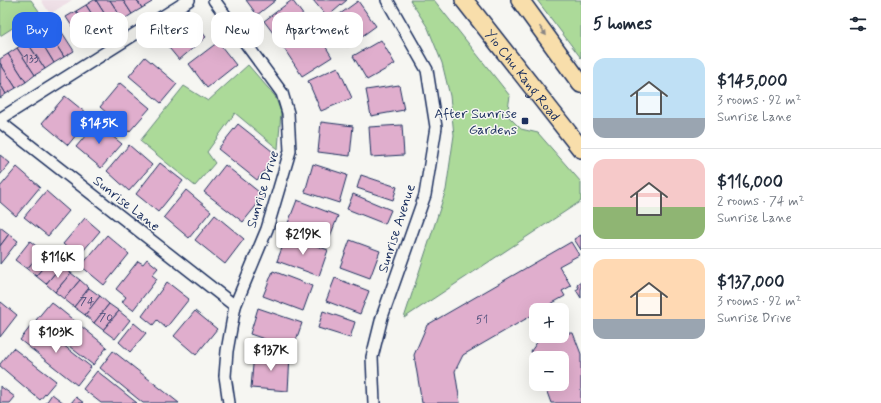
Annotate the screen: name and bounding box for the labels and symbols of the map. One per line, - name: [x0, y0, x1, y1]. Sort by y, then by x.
- street label: Yio Chu Kang Road: [480, 26, 564, 125]
- one-way arrow: [539, 26, 547, 37]
- house number: 133: [23, 51, 39, 67]
- place label: After Sunrise Gardens: [434, 105, 517, 139]
- pin: $145K: [71, 111, 127, 145]
- marker: After Sunrise Gardens: [520, 116, 530, 126]
- street label: Sunrise Drive: [243, 148, 283, 230]
- street label: Sunrise Lane: [89, 172, 164, 236]
- street label: Sunrise Avenue: [374, 181, 420, 275]
- pin: $219K: [275, 222, 331, 256]
- pin: $116K: [30, 245, 86, 279]
- house number: 74: [80, 294, 94, 310]
- house number: 70: [99, 310, 113, 326]
- house number: 51: [476, 312, 488, 328]
- pin: $103K: [28, 320, 84, 354]
- pin: $137K: [243, 338, 299, 372]

